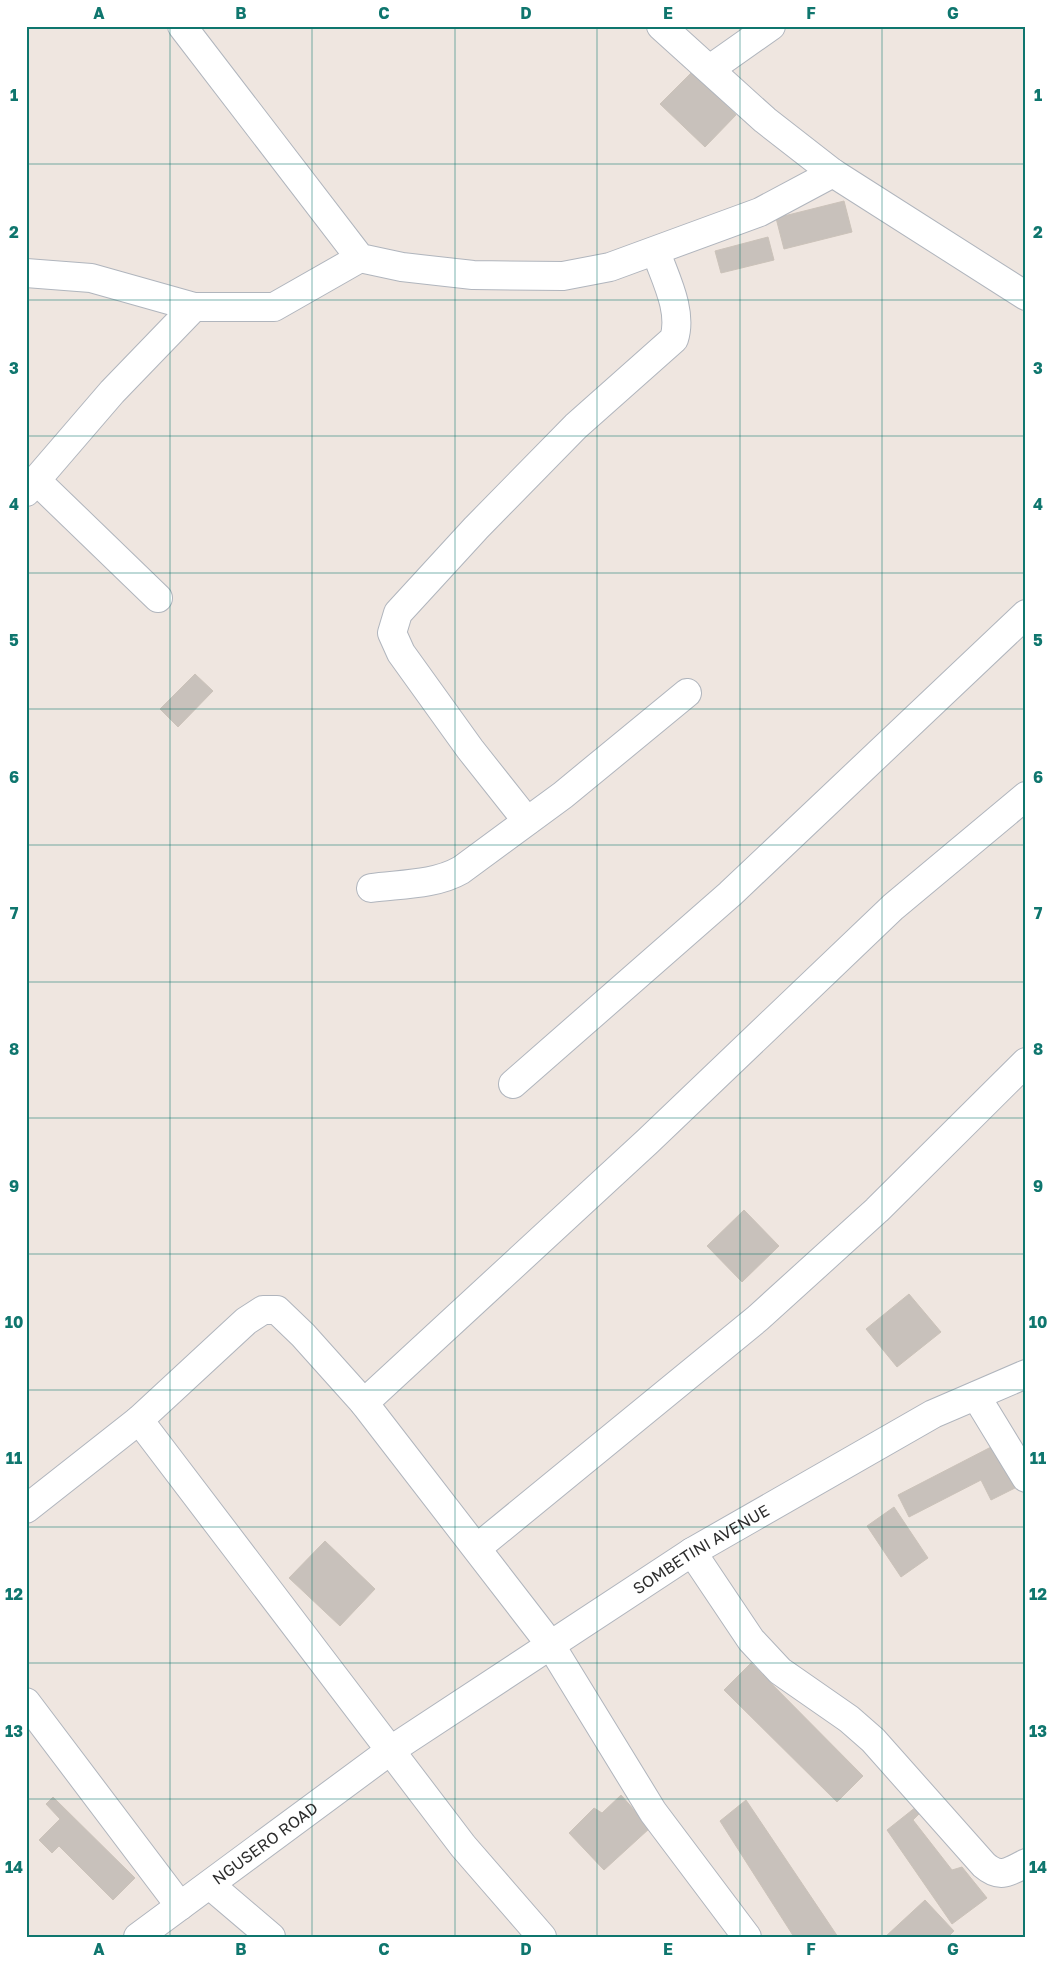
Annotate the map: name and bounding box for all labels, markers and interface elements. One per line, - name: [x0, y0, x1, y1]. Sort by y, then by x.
- text: A: [93, 3, 105, 23]
- text: B: [235, 3, 247, 23]
- text: C: [378, 3, 390, 23]
- text: D: [520, 3, 532, 23]
- text: E: [663, 3, 673, 23]
- text: F: [806, 3, 816, 23]
- text: G: [947, 3, 959, 23]
- text: 1: [10, 85, 18, 105]
- text: 1: [1034, 85, 1042, 105]
- text: 2: [9, 222, 19, 242]
- text: 2: [1033, 222, 1043, 242]
- text: 3: [9, 358, 19, 378]
- text: 3: [1033, 358, 1043, 378]
- text: 4: [9, 494, 19, 514]
- text: 4: [1033, 494, 1043, 514]
- text: 5: [9, 630, 19, 650]
- text: 5: [1033, 630, 1043, 650]
- text: 6: [9, 767, 19, 787]
- text: 6: [1033, 767, 1043, 787]
- text: 7: [10, 903, 19, 923]
- text: 7: [1034, 903, 1043, 923]
- text: 8: [9, 1039, 19, 1059]
- text: 8: [1033, 1039, 1043, 1059]
- text: 9: [9, 1176, 19, 1196]
- text: 9: [1033, 1176, 1043, 1196]
- text: 10: [5, 1312, 23, 1332]
- text: 10: [1029, 1312, 1047, 1332]
- text: 11: [6, 1448, 22, 1468]
- text: 11: [1030, 1448, 1046, 1468]
- street label: SOMBETINI AVENUE: [629, 1500, 773, 1598]
- text: 12: [5, 1584, 23, 1604]
- text: 12: [1029, 1584, 1047, 1604]
- text: 13: [5, 1721, 23, 1741]
- text: 13: [1029, 1721, 1047, 1741]
- street label: NGUSERO ROAD: [208, 1798, 322, 1889]
- text: 14: [5, 1857, 23, 1877]
- text: 14: [1029, 1857, 1047, 1877]
- text: A: [93, 1939, 105, 1959]
- text: B: [235, 1939, 247, 1959]
- text: C: [378, 1939, 390, 1959]
- text: D: [520, 1939, 532, 1959]
- text: E: [663, 1939, 673, 1959]
- text: F: [806, 1939, 816, 1959]
- text: G: [947, 1939, 959, 1959]

